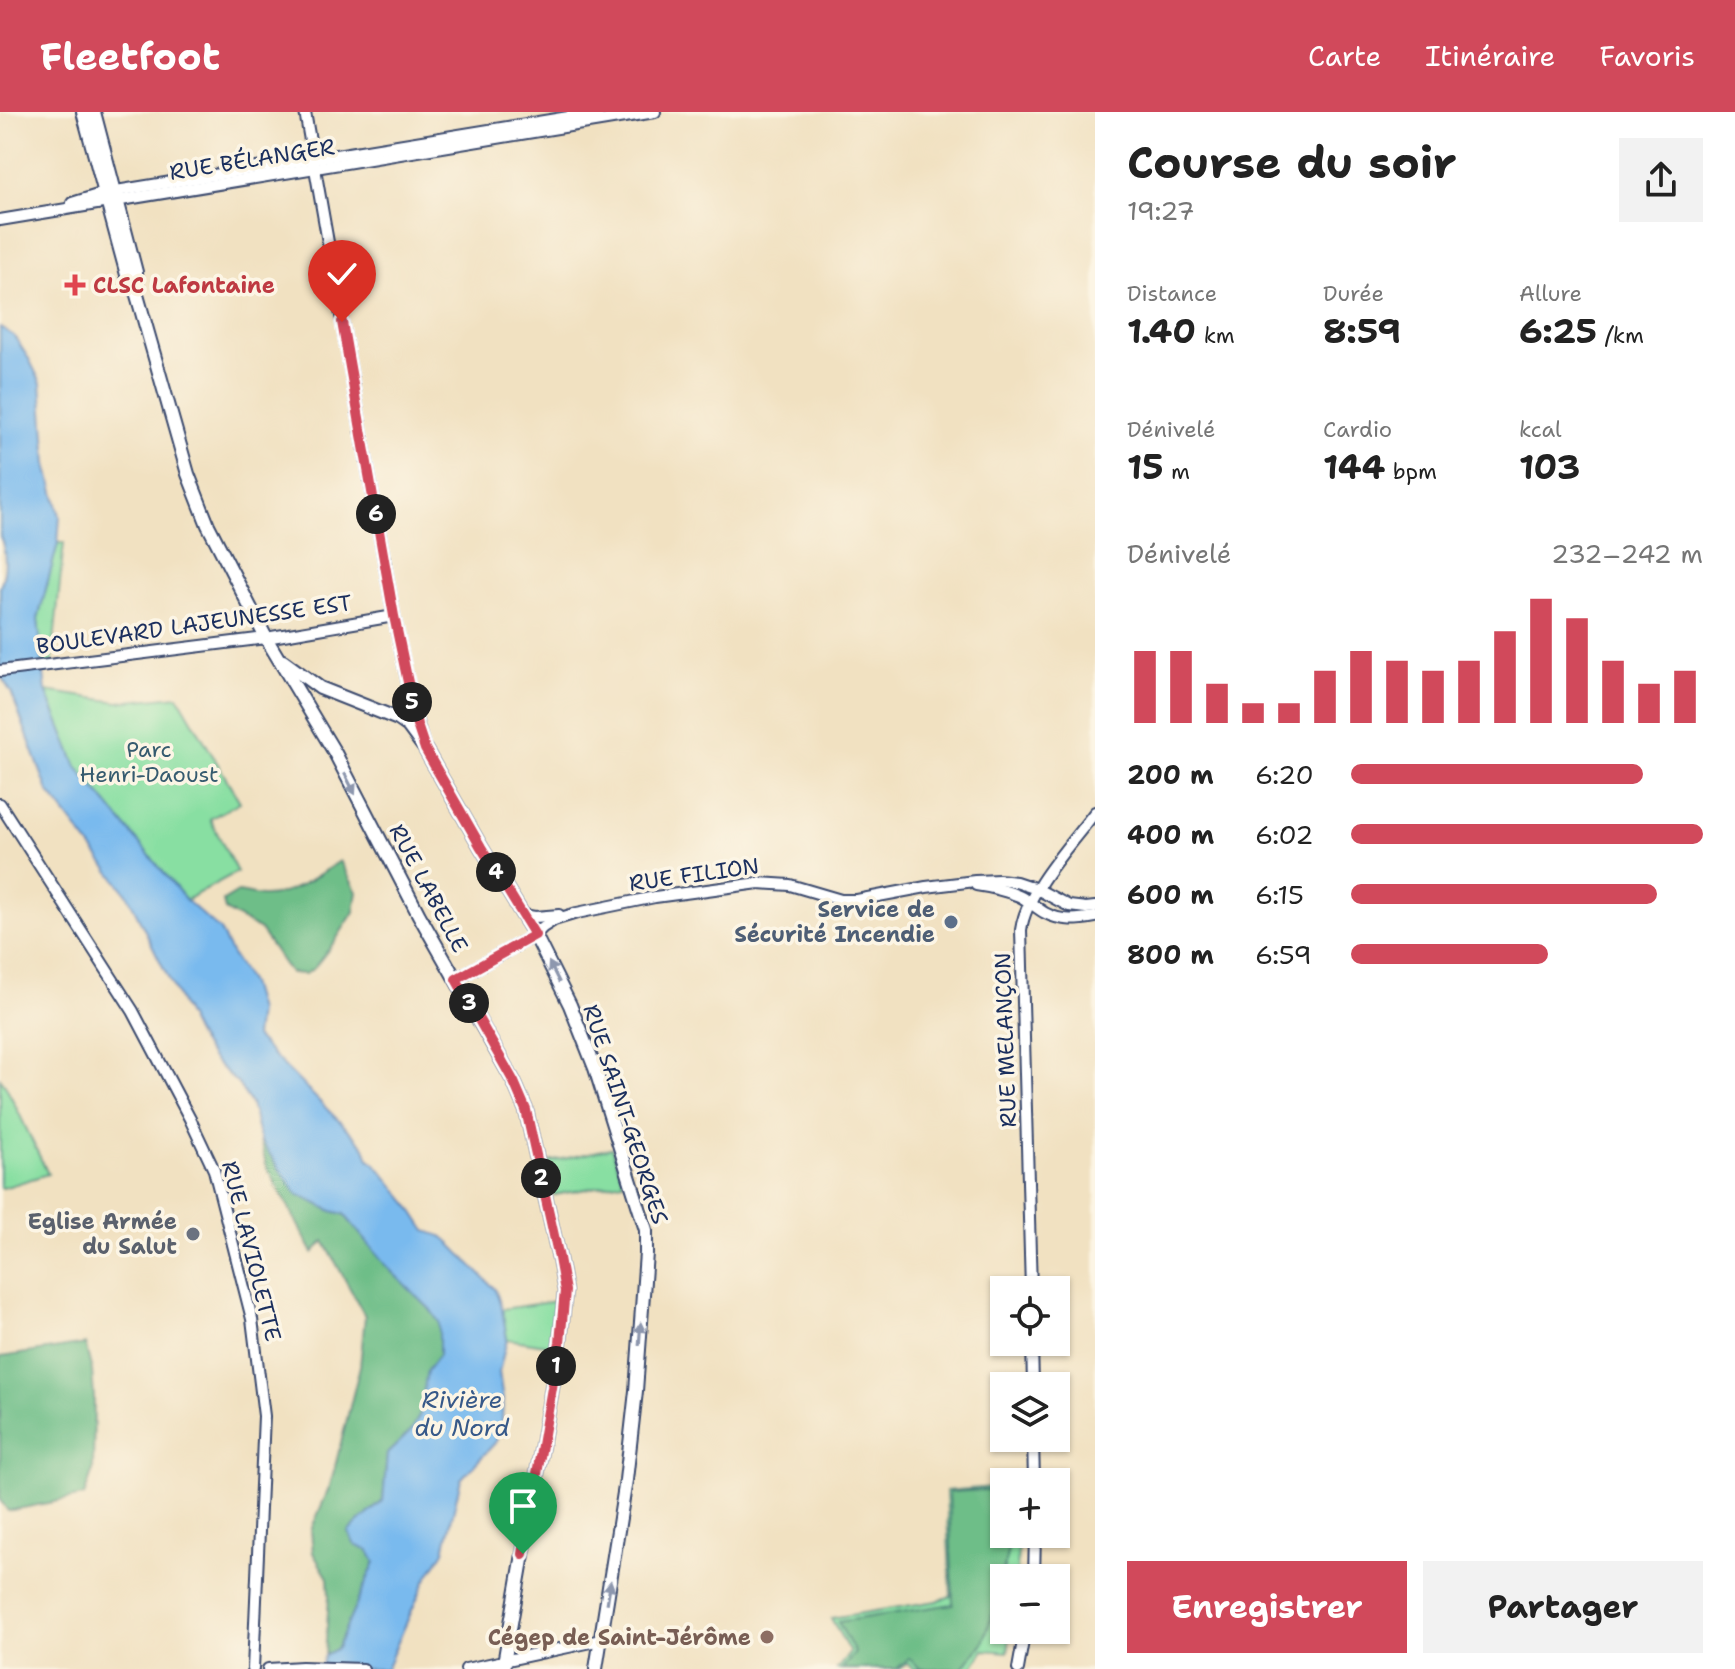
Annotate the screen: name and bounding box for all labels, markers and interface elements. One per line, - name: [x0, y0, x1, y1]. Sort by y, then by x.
- text: Fleetfoot: [40, 31, 220, 82]
- text: Carte: [1308, 37, 1381, 75]
- text: Itinéraire: [1425, 37, 1555, 75]
- text: Favoris: [1599, 37, 1695, 75]
- street label: RUE BÉLANGER: [167, 132, 337, 187]
- text: Course du soir: [1127, 133, 1457, 192]
- button: share: [1619, 138, 1703, 222]
- text: 19:27: [1127, 193, 1195, 228]
- pin: [308, 240, 376, 322]
- icon: check: [320, 252, 364, 296]
- place label: CLSC Lafontaine: [93, 271, 275, 300]
- marker: CLSC Lafontaine: [64, 274, 86, 296]
- text: Distance: [1127, 279, 1217, 308]
- text: Durée: [1323, 279, 1384, 308]
- text: Allure: [1519, 279, 1582, 308]
- text: 1.40: [1127, 308, 1196, 354]
- text: 8:59: [1323, 308, 1401, 354]
- text: 6:25: [1519, 308, 1597, 354]
- text: km: [1196, 321, 1235, 350]
- text: /km: [1597, 321, 1644, 350]
- text: Dénivelé: [1127, 415, 1215, 444]
- text: Cardio: [1323, 415, 1392, 444]
- text: kcal: [1519, 415, 1562, 444]
- text: 15: [1127, 444, 1164, 490]
- text: 144: [1323, 444, 1385, 490]
- text: 103: [1519, 444, 1580, 490]
- text: m: [1164, 457, 1190, 486]
- text: bpm: [1385, 457, 1437, 486]
- pin: 6: [356, 494, 396, 534]
- text: 6: [368, 499, 384, 528]
- text: Dénivelé: [1127, 536, 1232, 571]
- text: 232–242 m: [1551, 536, 1703, 571]
- street label: BOULEVARD LAJEUNESSE EST: [35, 588, 354, 661]
- pin: 5: [392, 682, 432, 722]
- text: 5: [405, 687, 419, 716]
- park label: Parc Henri-Daoust: [79, 735, 219, 789]
- text: 200 m: [1127, 757, 1214, 792]
- text: 6:20: [1255, 757, 1314, 792]
- one-way arrow: [343, 773, 357, 795]
- text: 400 m: [1127, 817, 1214, 852]
- text: 6:02: [1255, 817, 1313, 852]
- street label: RUE LABELLE: [383, 819, 475, 958]
- street label: RUE FILION: [627, 851, 761, 898]
- pin: 4: [476, 852, 516, 892]
- text: 4: [488, 857, 504, 886]
- text: 600 m: [1127, 877, 1214, 912]
- text: 6:15: [1255, 877, 1304, 912]
- place label: Service de Sécurité Incendie: [734, 895, 935, 949]
- marker: Service de Sécurité Incendie: [942, 913, 960, 931]
- text: 800 m: [1127, 937, 1214, 972]
- text: 6:59: [1255, 937, 1312, 972]
- street label: RUE MELANÇON: [988, 952, 1023, 1128]
- one-way arrow: [547, 961, 560, 984]
- pin: 3: [449, 983, 489, 1023]
- text: 3: [461, 988, 477, 1017]
- street label: RUE SAINT-GEORGES: [576, 1001, 675, 1228]
- street label: RUE LAVIOLETTE: [215, 1158, 288, 1344]
- pin: 2: [521, 1158, 561, 1198]
- text: 2: [533, 1163, 549, 1192]
- place label: Eglise Armée du Salut: [28, 1207, 177, 1261]
- marker: Eglise Armée du Salut: [184, 1225, 202, 1243]
- map controls: [990, 1276, 1070, 1644]
- button: locate: [990, 1276, 1070, 1356]
- one-way arrow: [634, 1321, 647, 1346]
- pin: 1: [536, 1346, 576, 1386]
- text: 1: [551, 1351, 561, 1380]
- button: layers: [990, 1372, 1070, 1452]
- water label: Rivière du Nord: [414, 1384, 510, 1444]
- button: +: [990, 1468, 1070, 1548]
- pin: [489, 1472, 557, 1554]
- icon: arrive: [501, 1484, 545, 1528]
- button: Enregistrer: [1127, 1561, 1407, 1653]
- button: Partager: [1423, 1561, 1703, 1653]
- button: −: [990, 1564, 1070, 1644]
- one-way arrow: [603, 1579, 615, 1604]
- place label: Cégep de Saint-Jérôme: [488, 1623, 751, 1652]
- marker: Cégep de Saint-Jérôme: [758, 1628, 776, 1646]

